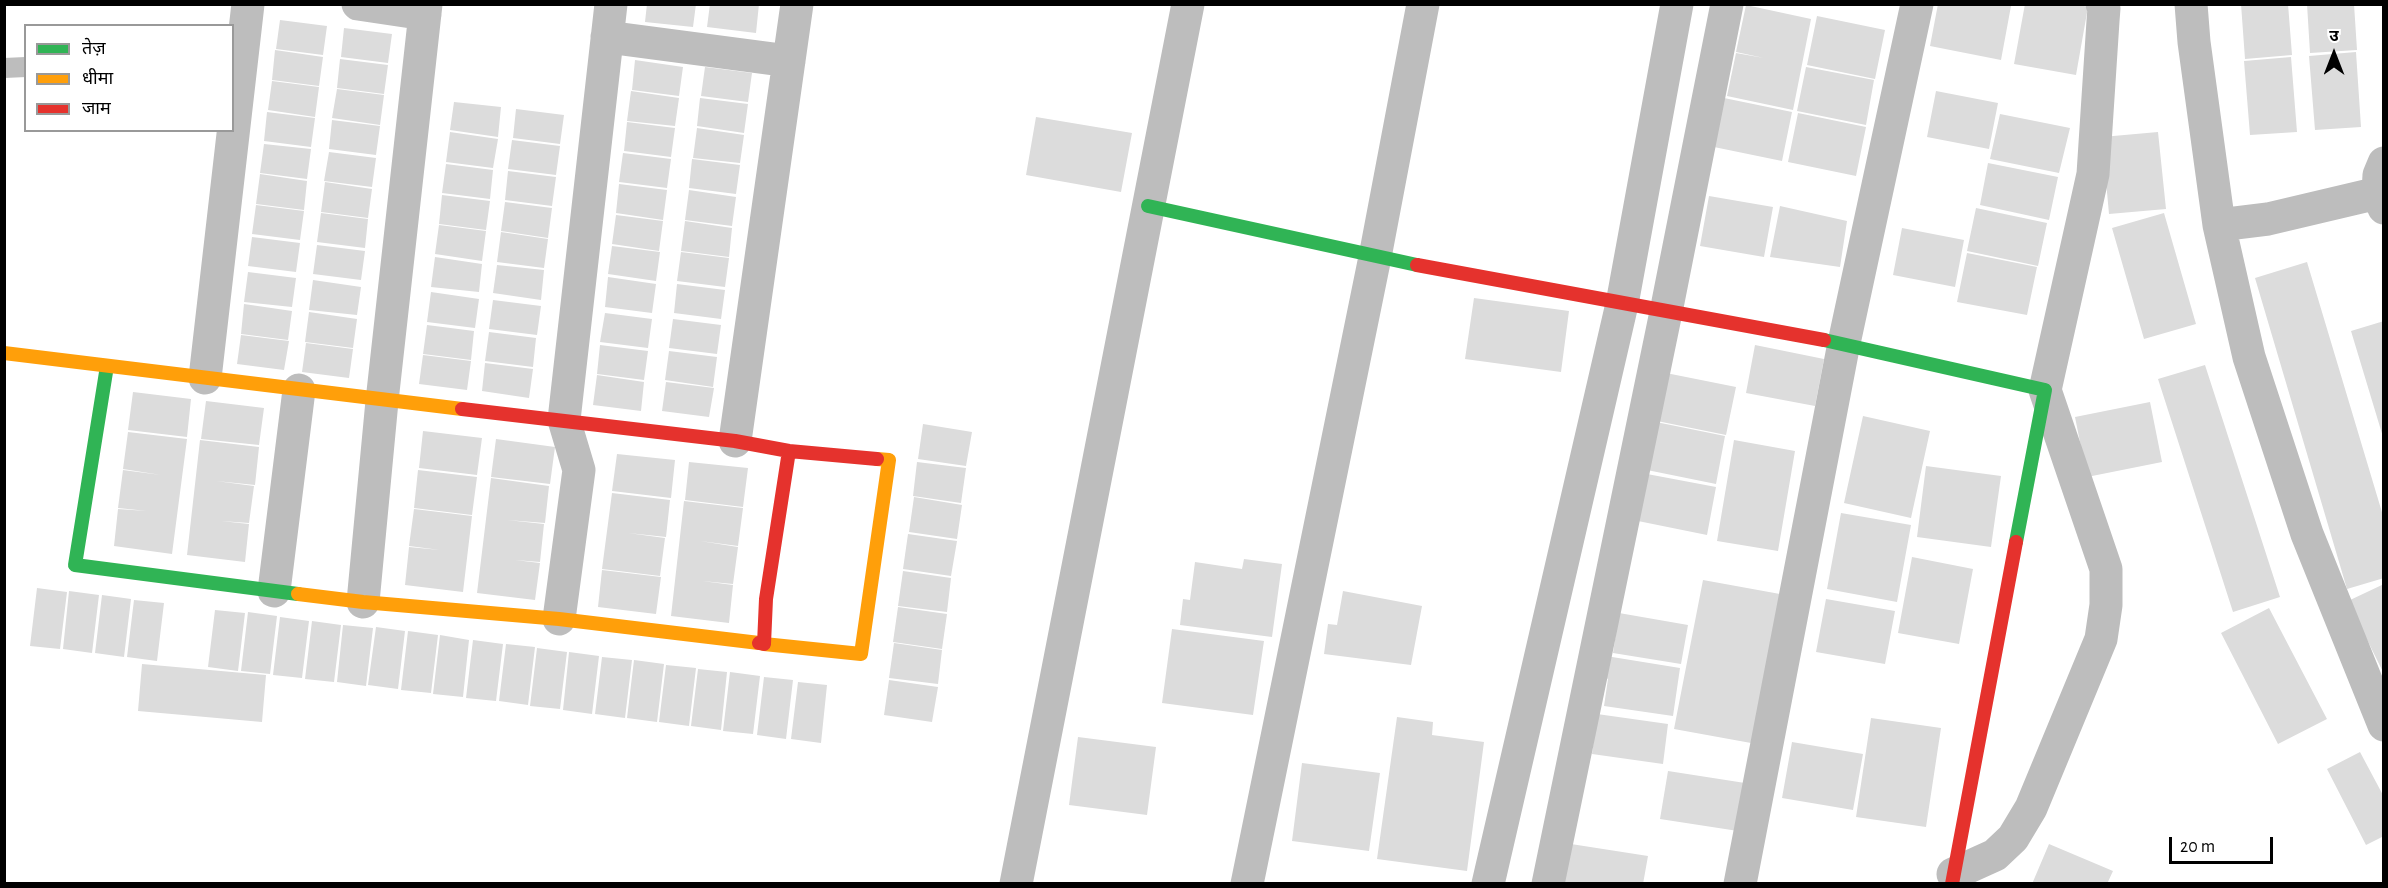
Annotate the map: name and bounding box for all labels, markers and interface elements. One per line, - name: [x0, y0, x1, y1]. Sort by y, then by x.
- legend: [24, 24, 234, 132]
- north arrow: [2304, 24, 2364, 84]
- text: उ: [2329, 28, 2339, 44]
- text: तेज़: [82, 40, 106, 58]
- text: धीमा: [82, 70, 113, 88]
- text: जाम: [82, 100, 111, 118]
- scale bar: [2172, 825, 2276, 863]
- text: 20 m: [2180, 838, 2215, 856]

